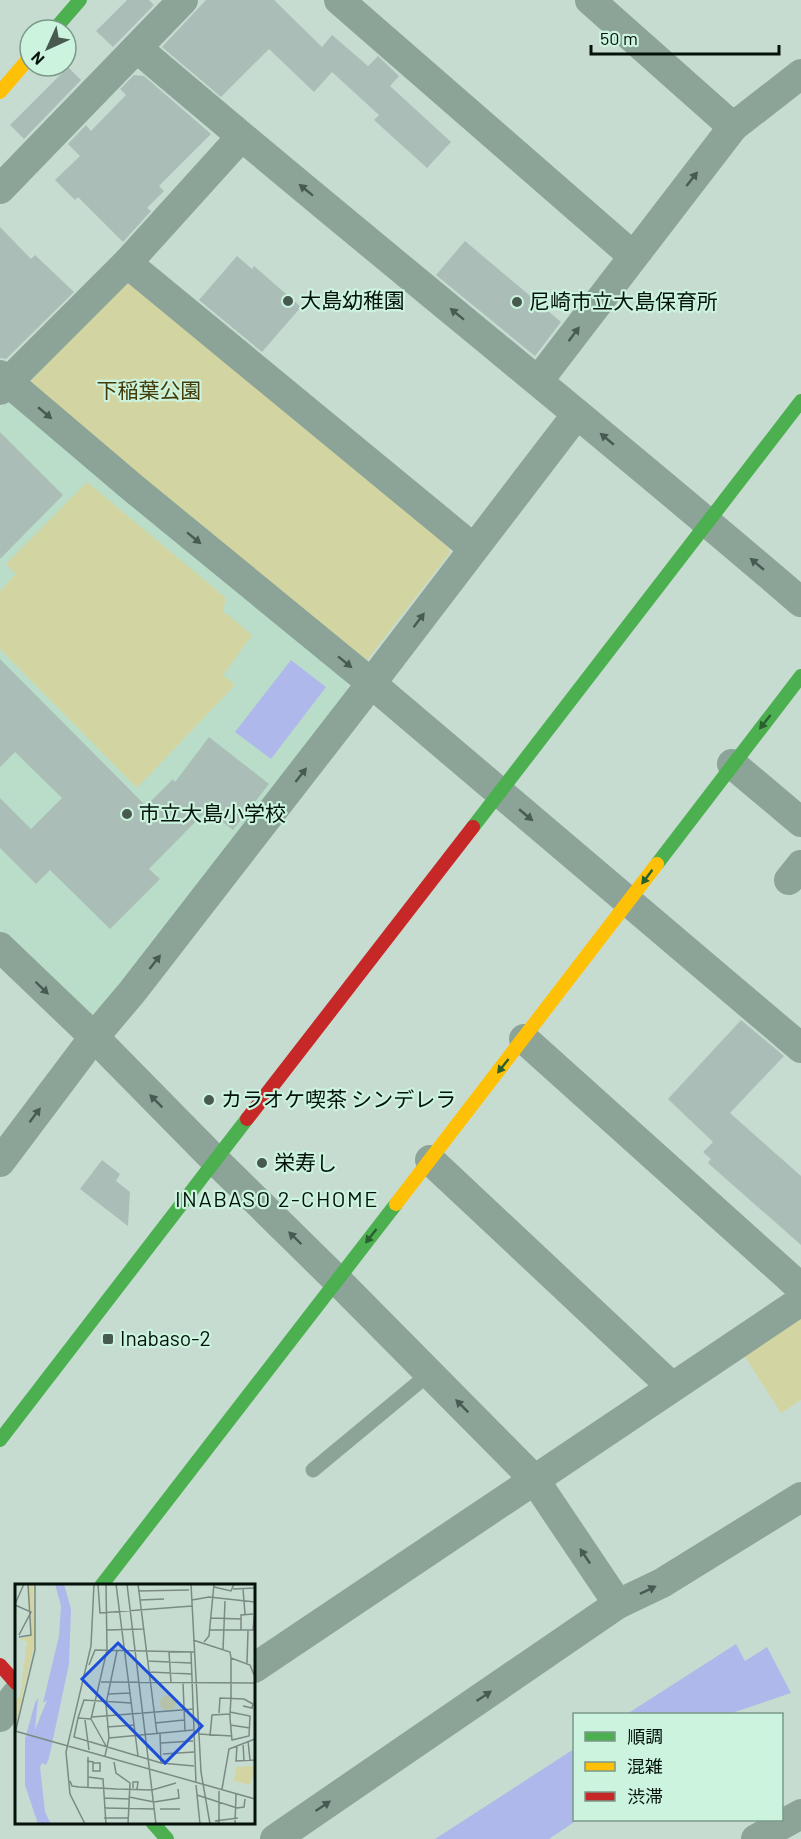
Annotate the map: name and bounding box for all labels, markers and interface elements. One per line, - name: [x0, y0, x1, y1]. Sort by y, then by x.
- north arrow: [18, 18, 78, 78]
- scale bar: [591, 18, 778, 56]
- text: 50 m: [600, 27, 638, 49]
- text: N: [27, 48, 48, 69]
- one-way arrow: [686, 172, 698, 187]
- one-way arrow: [298, 184, 314, 197]
- place label: 大島幼稚園: [300, 287, 405, 312]
- place label: 尼崎市立大島保育所: [529, 288, 718, 313]
- marker: 大島幼稚園: [281, 294, 295, 308]
- marker: 尼崎市立大島保育所: [510, 295, 524, 309]
- one-way arrow: [450, 308, 465, 321]
- one-way arrow: [567, 326, 580, 342]
- park label: 下稲葉公園: [97, 377, 202, 402]
- one-way arrow: [37, 406, 52, 419]
- one-way arrow: [599, 432, 615, 445]
- one-way arrow: [187, 531, 202, 544]
- one-way arrow: [749, 557, 764, 570]
- one-way arrow: [412, 612, 424, 627]
- one-way arrow: [338, 655, 353, 667]
- one-way arrow: [758, 714, 771, 730]
- one-way arrow: [294, 767, 307, 783]
- place label: 市立大島小学校: [139, 800, 286, 825]
- marker: 市立大島小学校: [120, 807, 134, 821]
- one-way arrow: [518, 809, 534, 822]
- one-way arrow: [641, 869, 653, 885]
- one-way arrow: [149, 955, 161, 970]
- one-way arrow: [35, 980, 49, 994]
- one-way arrow: [498, 1058, 510, 1073]
- place label: カラオケ喫茶 シンデレラ: [221, 1086, 456, 1111]
- marker: カラオケ喫茶 シンデレラ: [202, 1093, 216, 1107]
- one-way arrow: [150, 1094, 164, 1108]
- one-way arrow: [29, 1108, 41, 1124]
- place label: 栄寿し: [274, 1149, 337, 1174]
- marker: 栄寿し: [255, 1156, 269, 1170]
- district label: INABASO 2-CHOME: [175, 1185, 379, 1211]
- one-way arrow: [364, 1228, 377, 1244]
- one-way arrow: [287, 1231, 302, 1245]
- place label: Inabaso-2: [120, 1325, 211, 1350]
- marker: Inabaso-2: [101, 1332, 115, 1346]
- one-way arrow: [454, 1399, 469, 1413]
- one-way arrow: [580, 1547, 591, 1564]
- inset map: [15, 1584, 255, 1824]
- one-way arrow: [639, 1585, 656, 1594]
- one-way arrow: [476, 1690, 492, 1702]
- legend: [573, 1713, 783, 1821]
- text: 順調: [627, 1725, 663, 1747]
- text: 混雑: [627, 1755, 663, 1777]
- text: 渋滞: [627, 1785, 663, 1807]
- one-way arrow: [315, 1800, 331, 1812]

